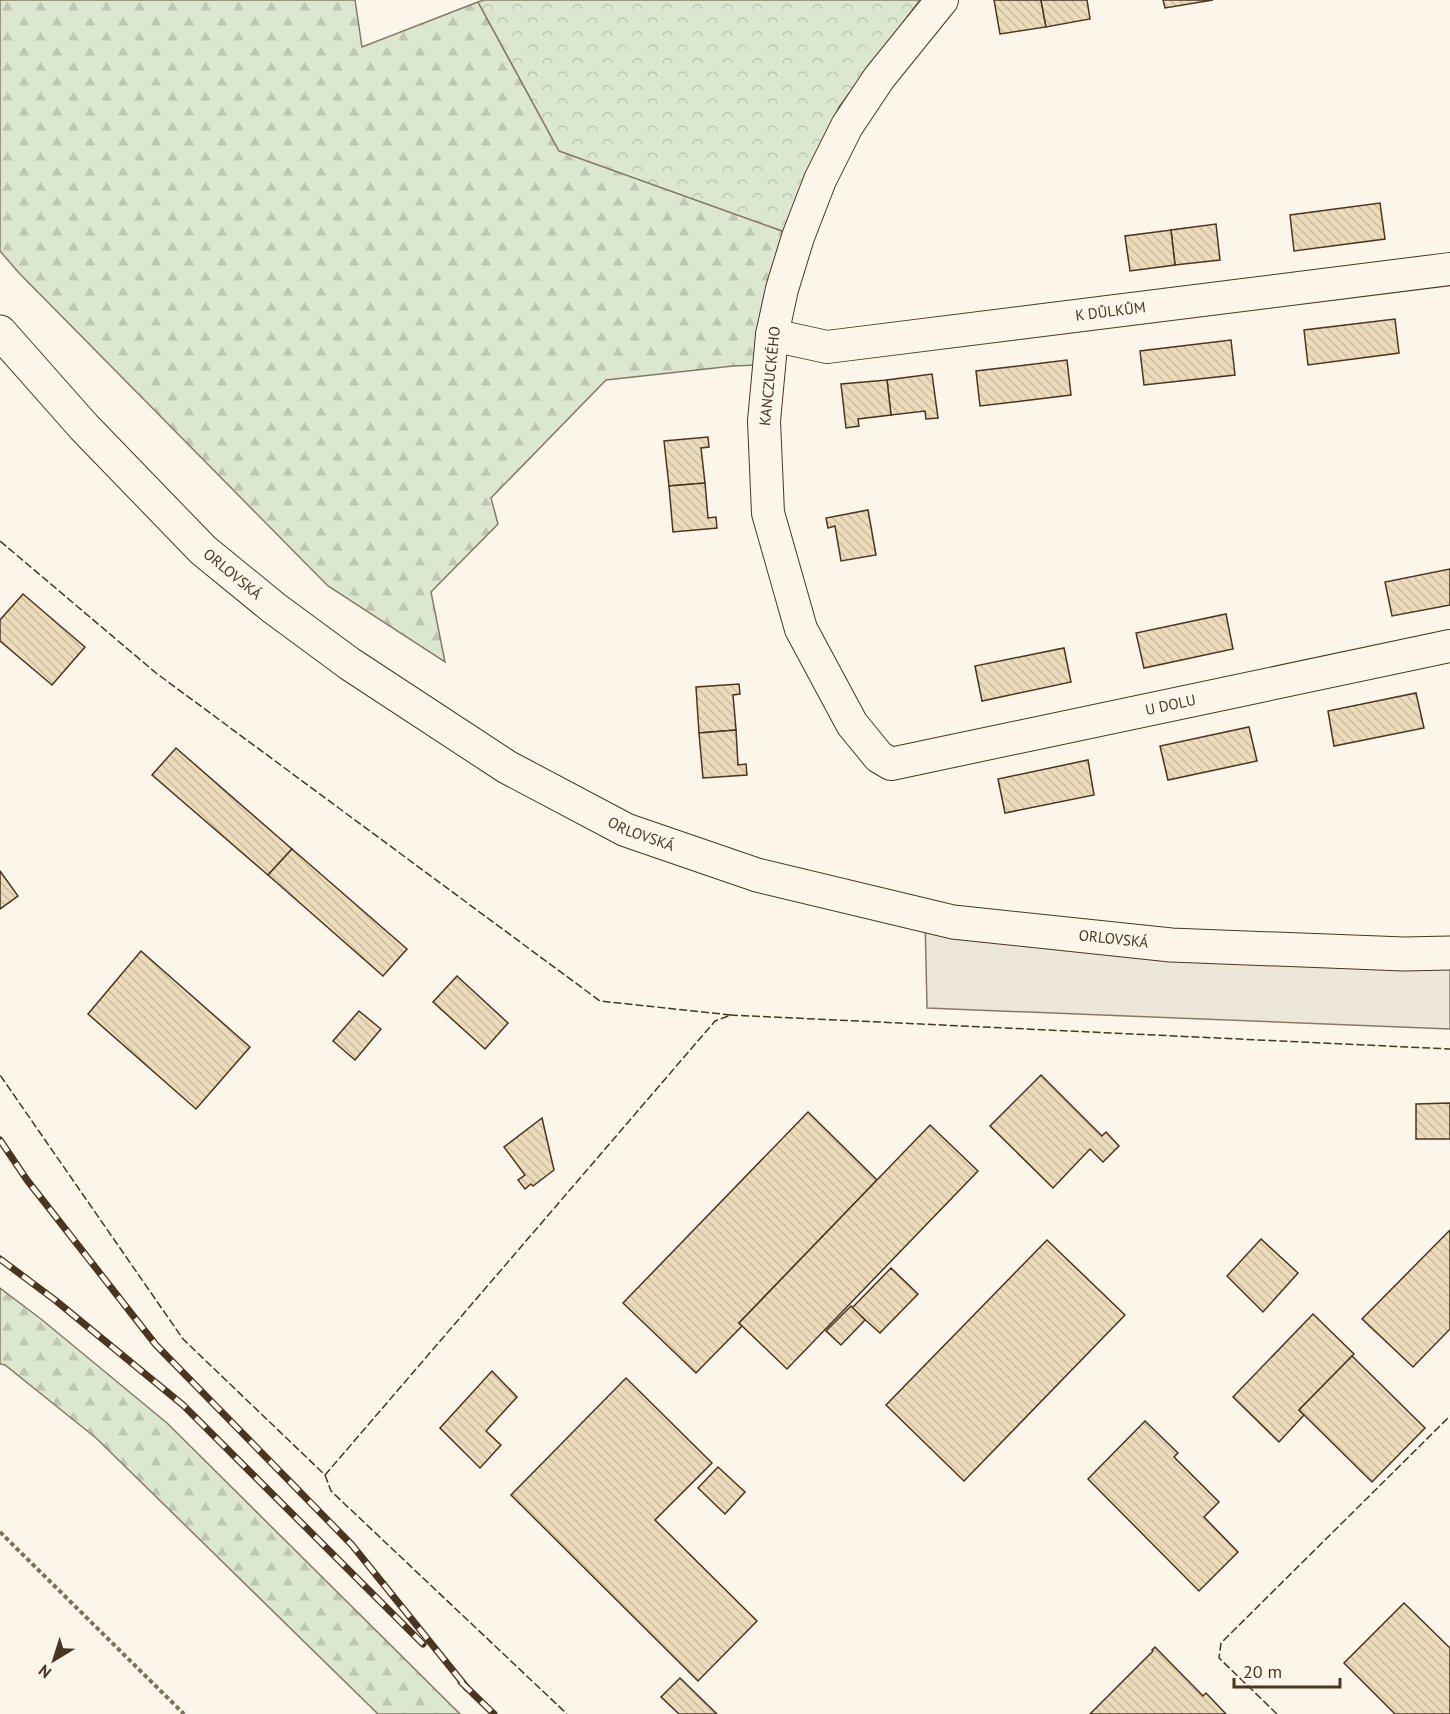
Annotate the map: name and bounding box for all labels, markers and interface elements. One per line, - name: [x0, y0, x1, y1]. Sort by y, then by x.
- street label: K DŮLKŮM: [1074, 297, 1147, 325]
- street label: KANCZUCKÉHO: [755, 325, 784, 427]
- street label: ORLOVSKÁ: [200, 544, 266, 603]
- street label: U DOLU: [1143, 690, 1198, 719]
- street label: ORLOVSKÁ: [605, 812, 677, 855]
- street label: ORLOVSKÁ: [1078, 925, 1150, 952]
- north arrow: [24, 1630, 84, 1690]
- scale bar: [1234, 1651, 1340, 1689]
- text: 20 m: [1243, 1660, 1282, 1683]
- text: N: [34, 1661, 55, 1683]

